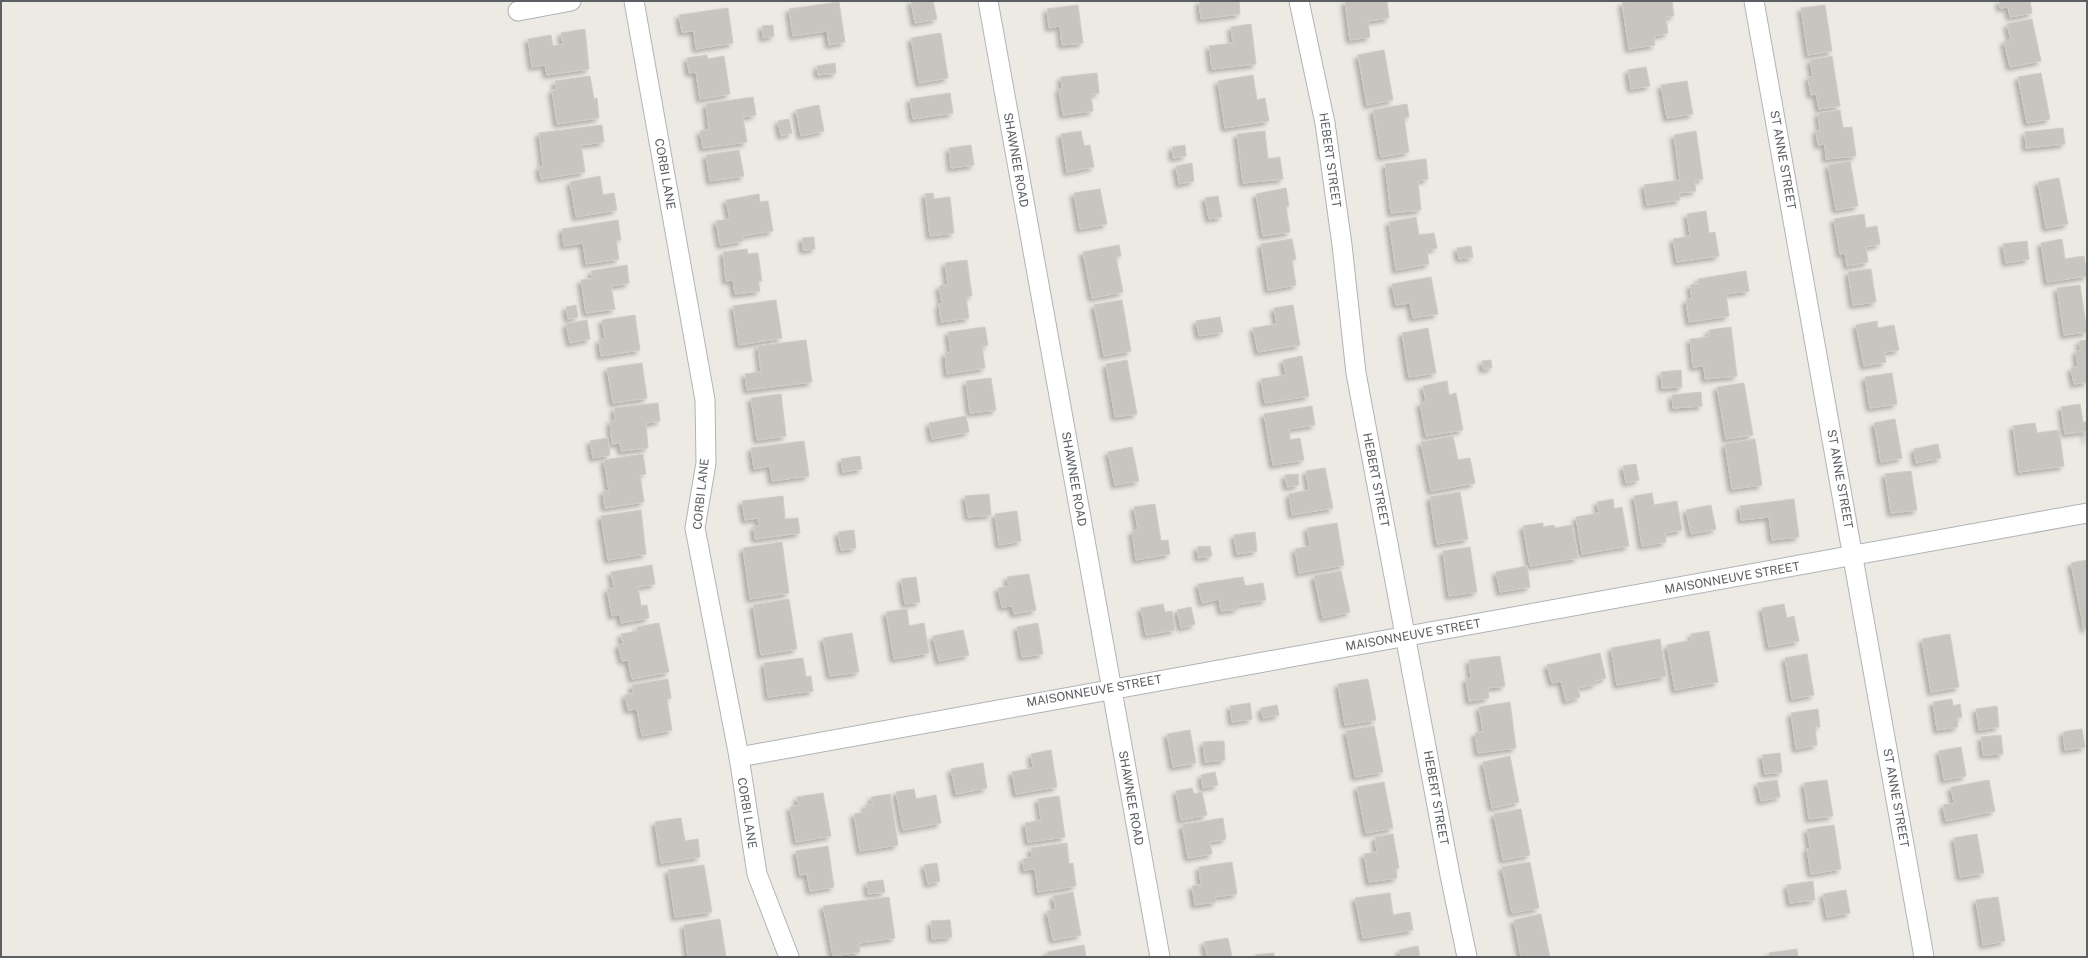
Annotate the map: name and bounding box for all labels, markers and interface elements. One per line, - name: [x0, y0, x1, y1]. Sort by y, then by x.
- street label: ST ANNE STREET: [1767, 109, 1799, 211]
- street label: SHAWNEE ROAD: [1001, 112, 1031, 208]
- street label: HEBERT STREET: [1316, 112, 1344, 208]
- street label: CORBI LANE: [652, 137, 678, 211]
- street label: ST ANNE STREET: [1824, 428, 1856, 530]
- street label: SHAWNEE ROAD: [1059, 431, 1089, 527]
- street label: HEBERT STREET: [1360, 432, 1392, 528]
- street label: CORBI LANE: [690, 458, 712, 530]
- street label: MAISONNEUVE STREET: [1663, 559, 1801, 597]
- street label: MAISONNEUVE STREET: [1344, 616, 1482, 654]
- street label: MAISONNEUVE STREET: [1025, 672, 1163, 710]
- street label: ST ANNE STREET: [1880, 747, 1912, 849]
- street label: SHAWNEE ROAD: [1116, 750, 1146, 846]
- street label: HEBERT STREET: [1421, 750, 1451, 846]
- street label: CORBI LANE: [734, 776, 760, 850]

